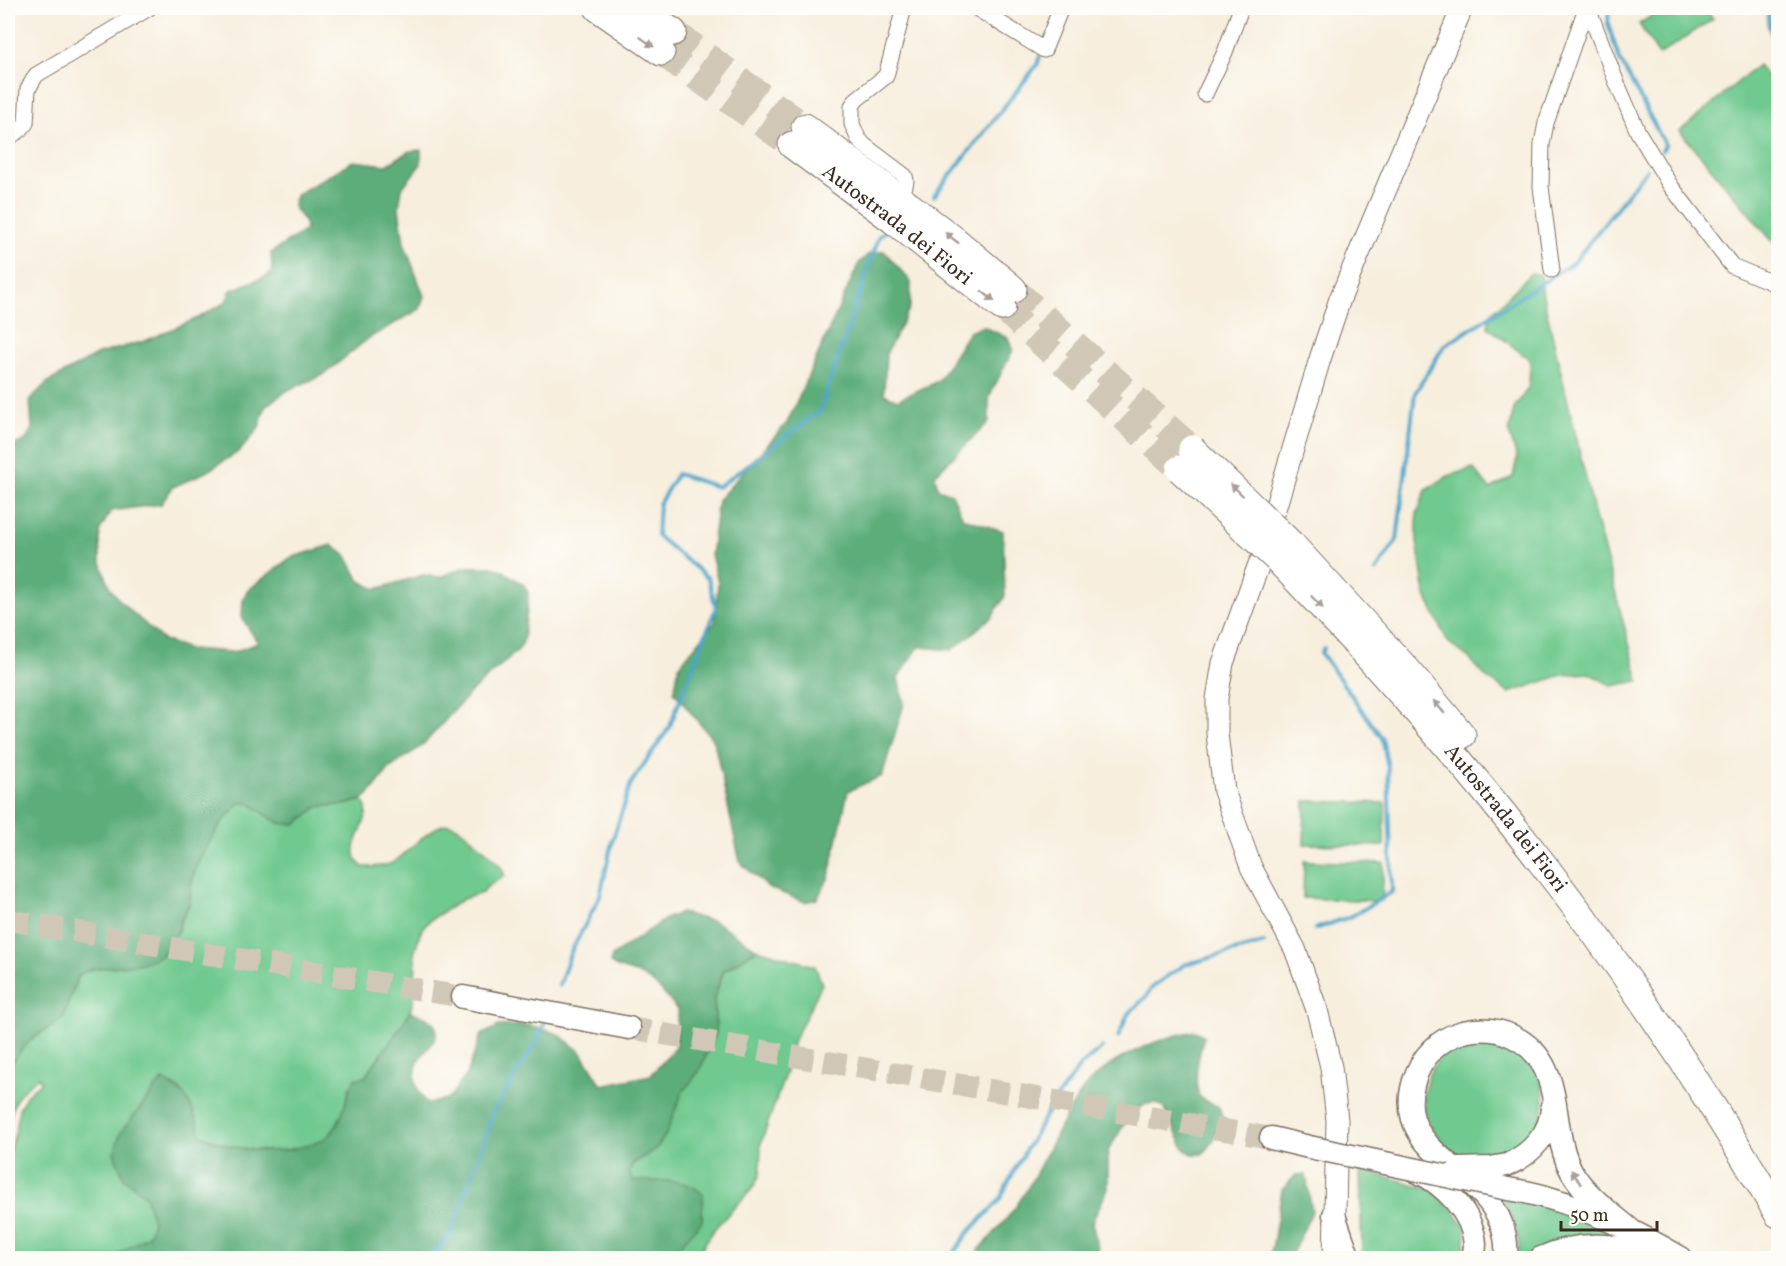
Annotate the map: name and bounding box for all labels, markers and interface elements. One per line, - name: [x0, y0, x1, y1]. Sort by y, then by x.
- one-way arrow: [638, 36, 654, 48]
- street label: Autostrada dei Fiori: [816, 158, 978, 292]
- one-way arrow: [944, 232, 960, 245]
- one-way arrow: [980, 290, 996, 303]
- one-way arrow: [1230, 483, 1244, 497]
- one-way arrow: [1310, 594, 1324, 609]
- one-way arrow: [1432, 699, 1445, 715]
- street label: Autostrada dei Fiori: [1437, 738, 1574, 899]
- one-way arrow: [1571, 1169, 1582, 1186]
- scale bar: [1561, 1194, 1657, 1232]
- text: 50 m: [1570, 1204, 1609, 1229]

